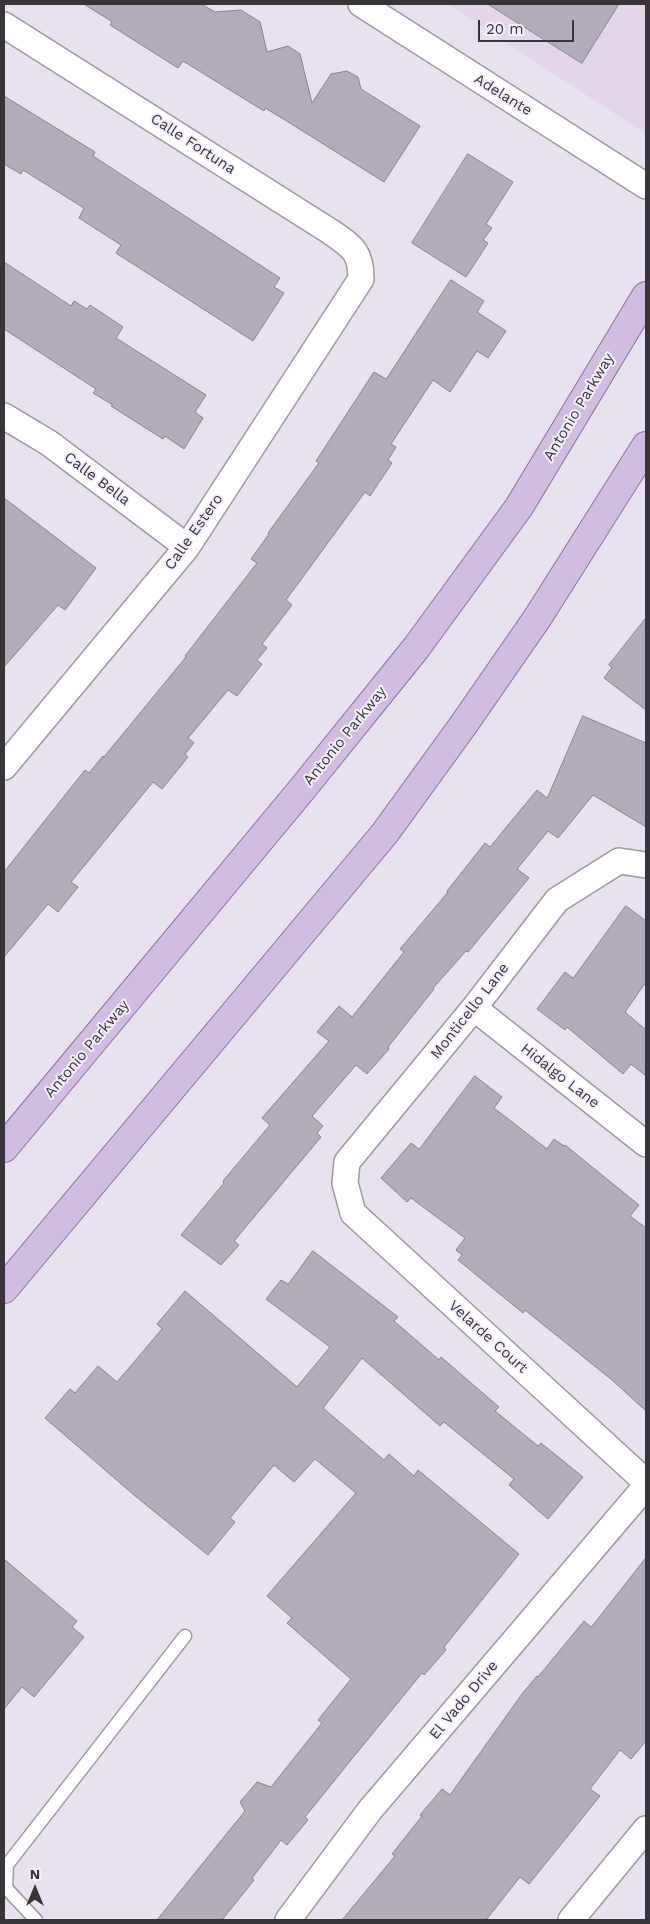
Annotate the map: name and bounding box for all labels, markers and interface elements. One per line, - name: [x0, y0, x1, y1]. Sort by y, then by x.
- scale bar: [480, 10, 576, 42]
- text: 20 m: [486, 20, 524, 38]
- street label: Adelante: [471, 70, 535, 120]
- street label: Calle Fortuna: [147, 110, 239, 178]
- street label: Antonio Parkway: [540, 350, 618, 464]
- street label: Calle Bella: [60, 448, 134, 510]
- street label: Calle Estero: [161, 490, 227, 574]
- street label: Antonio Parkway: [300, 683, 390, 789]
- street label: Monticello Lane: [427, 959, 513, 1063]
- street label: Antonio Parkway: [41, 996, 133, 1102]
- street label: Hidalgo Lane: [517, 1040, 603, 1112]
- street label: Velarde Court: [445, 1297, 531, 1377]
- street label: El Vado Drive: [426, 1657, 502, 1743]
- north arrow: [10, 1864, 60, 1914]
- text: N: [30, 1866, 40, 1882]

